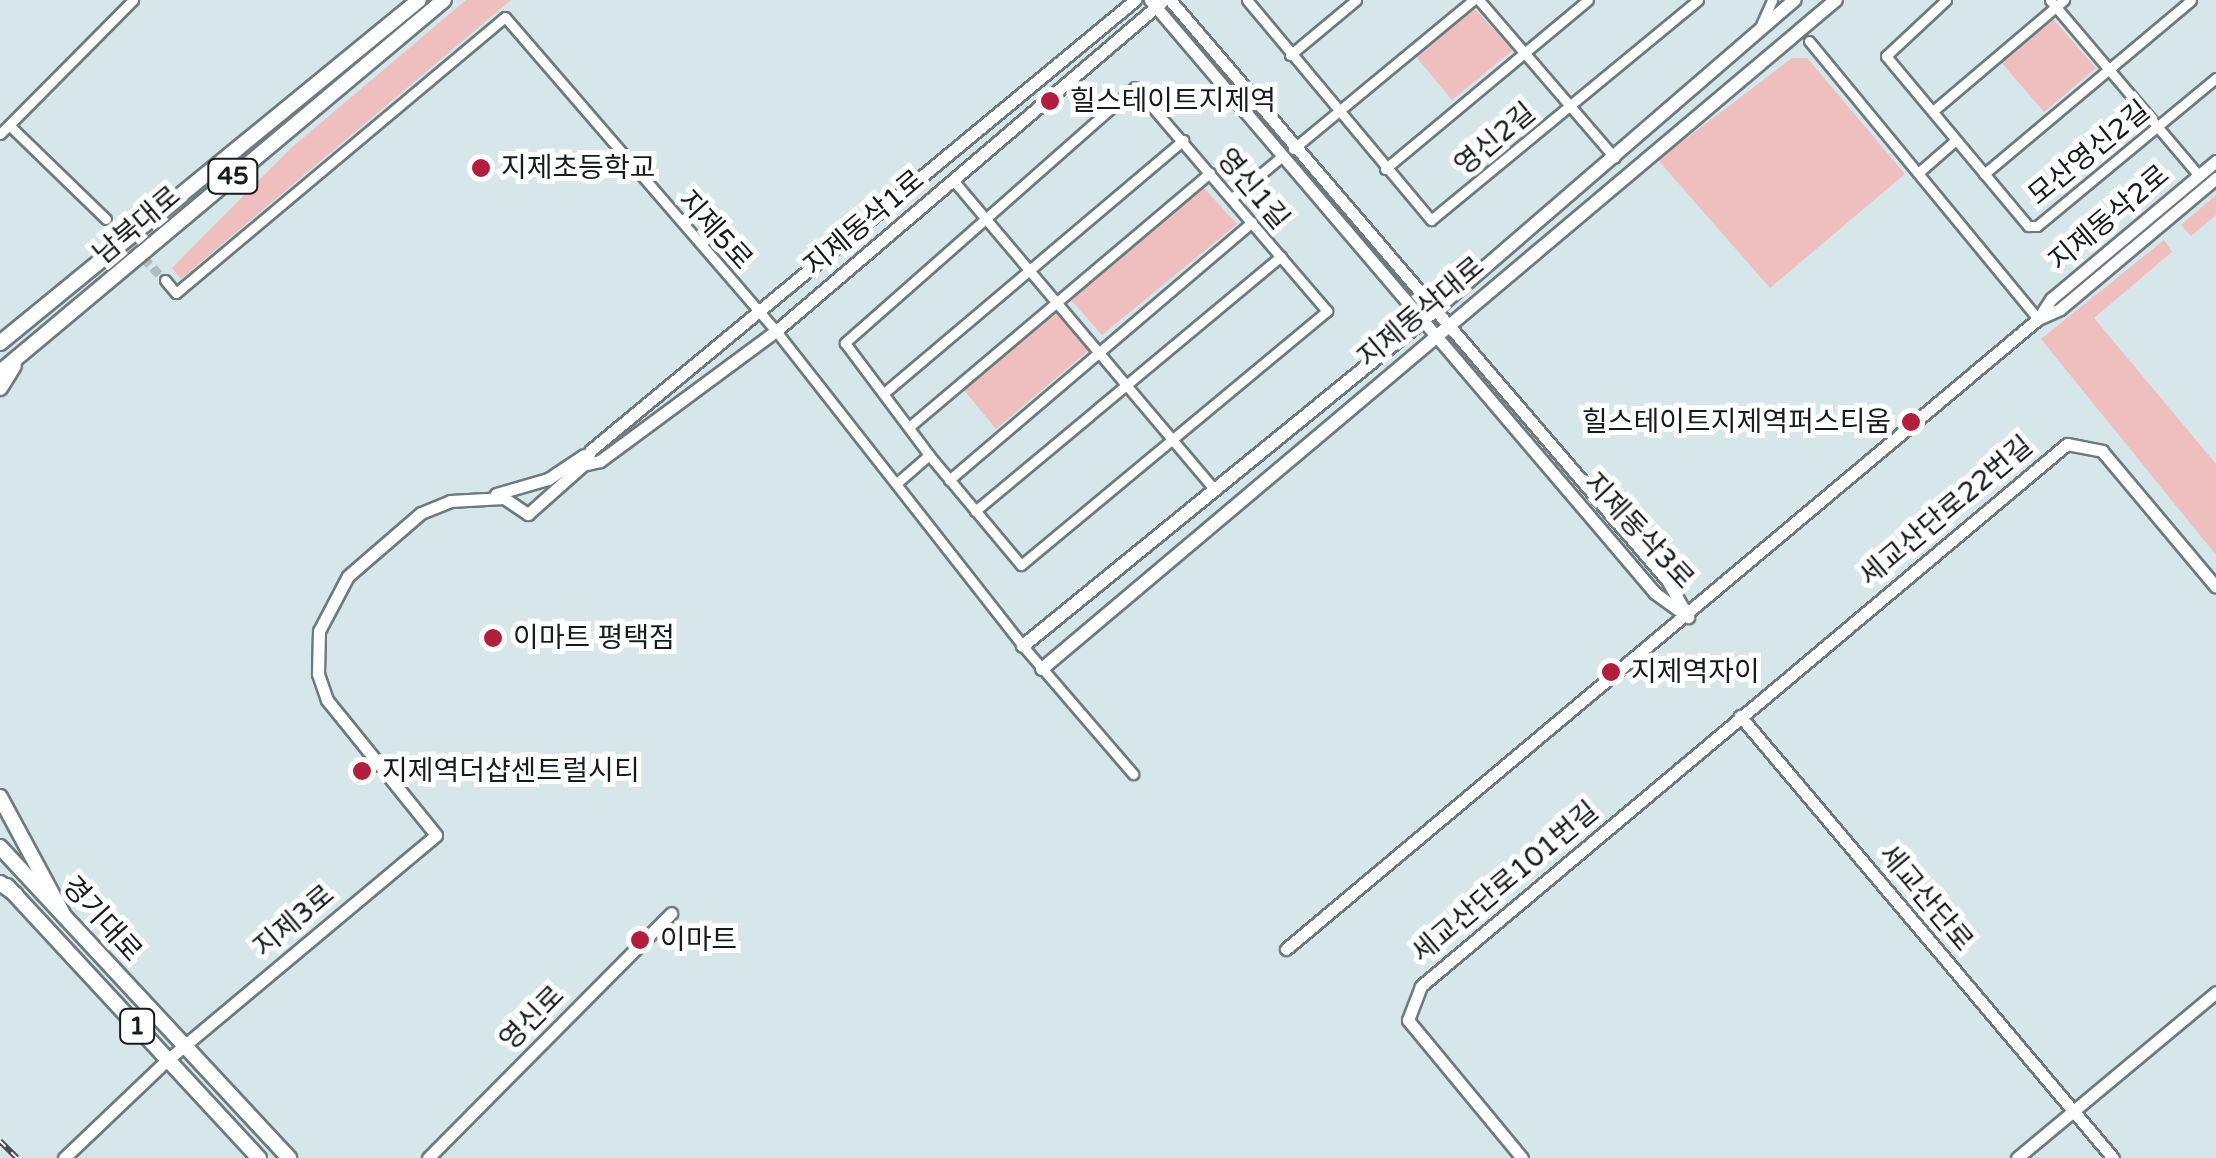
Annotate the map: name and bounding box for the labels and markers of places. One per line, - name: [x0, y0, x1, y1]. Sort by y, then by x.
- place label: 힐스테이트지제역: [1070, 84, 1276, 118]
- marker: 힐스테이트지제역: [1039, 90, 1061, 112]
- place label: 지제초등학교: [501, 151, 656, 185]
- marker: 지제초등학교: [470, 157, 492, 179]
- place label: 힐스테이트지제역퍼스티움: [1582, 405, 1891, 439]
- marker: 힐스테이트지제역퍼스티움: [1900, 411, 1922, 433]
- place label: 이마트 평택점: [513, 621, 675, 655]
- marker: 이마트 평택점: [482, 627, 504, 649]
- place label: 지제역자이: [1631, 655, 1760, 689]
- marker: 지제역자이: [1600, 661, 1622, 683]
- place label: 지제역더샵센트럴시티: [382, 754, 640, 788]
- marker: 지제역더샵센트럴시티: [351, 760, 373, 782]
- place label: 이마트: [660, 923, 737, 957]
- marker: 이마트: [629, 929, 651, 951]

